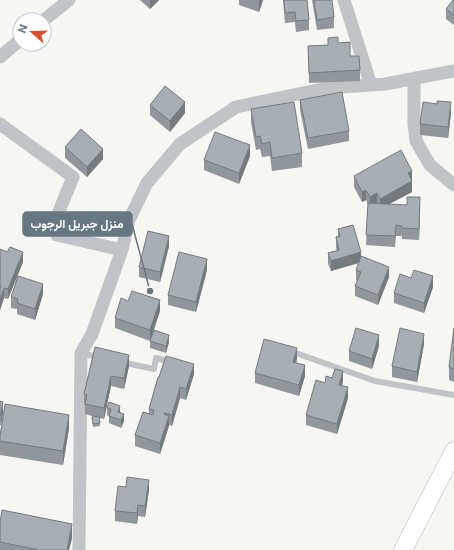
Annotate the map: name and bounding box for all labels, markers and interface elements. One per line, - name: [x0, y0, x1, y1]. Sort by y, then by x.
- north arrow: [12, 12, 52, 52]
- text: N: [15, 22, 31, 35]
- callout: منزل جبريل الرجوب: [23, 212, 132, 236]
- text: منزل جبريل الرجوب: [31, 216, 124, 232]

